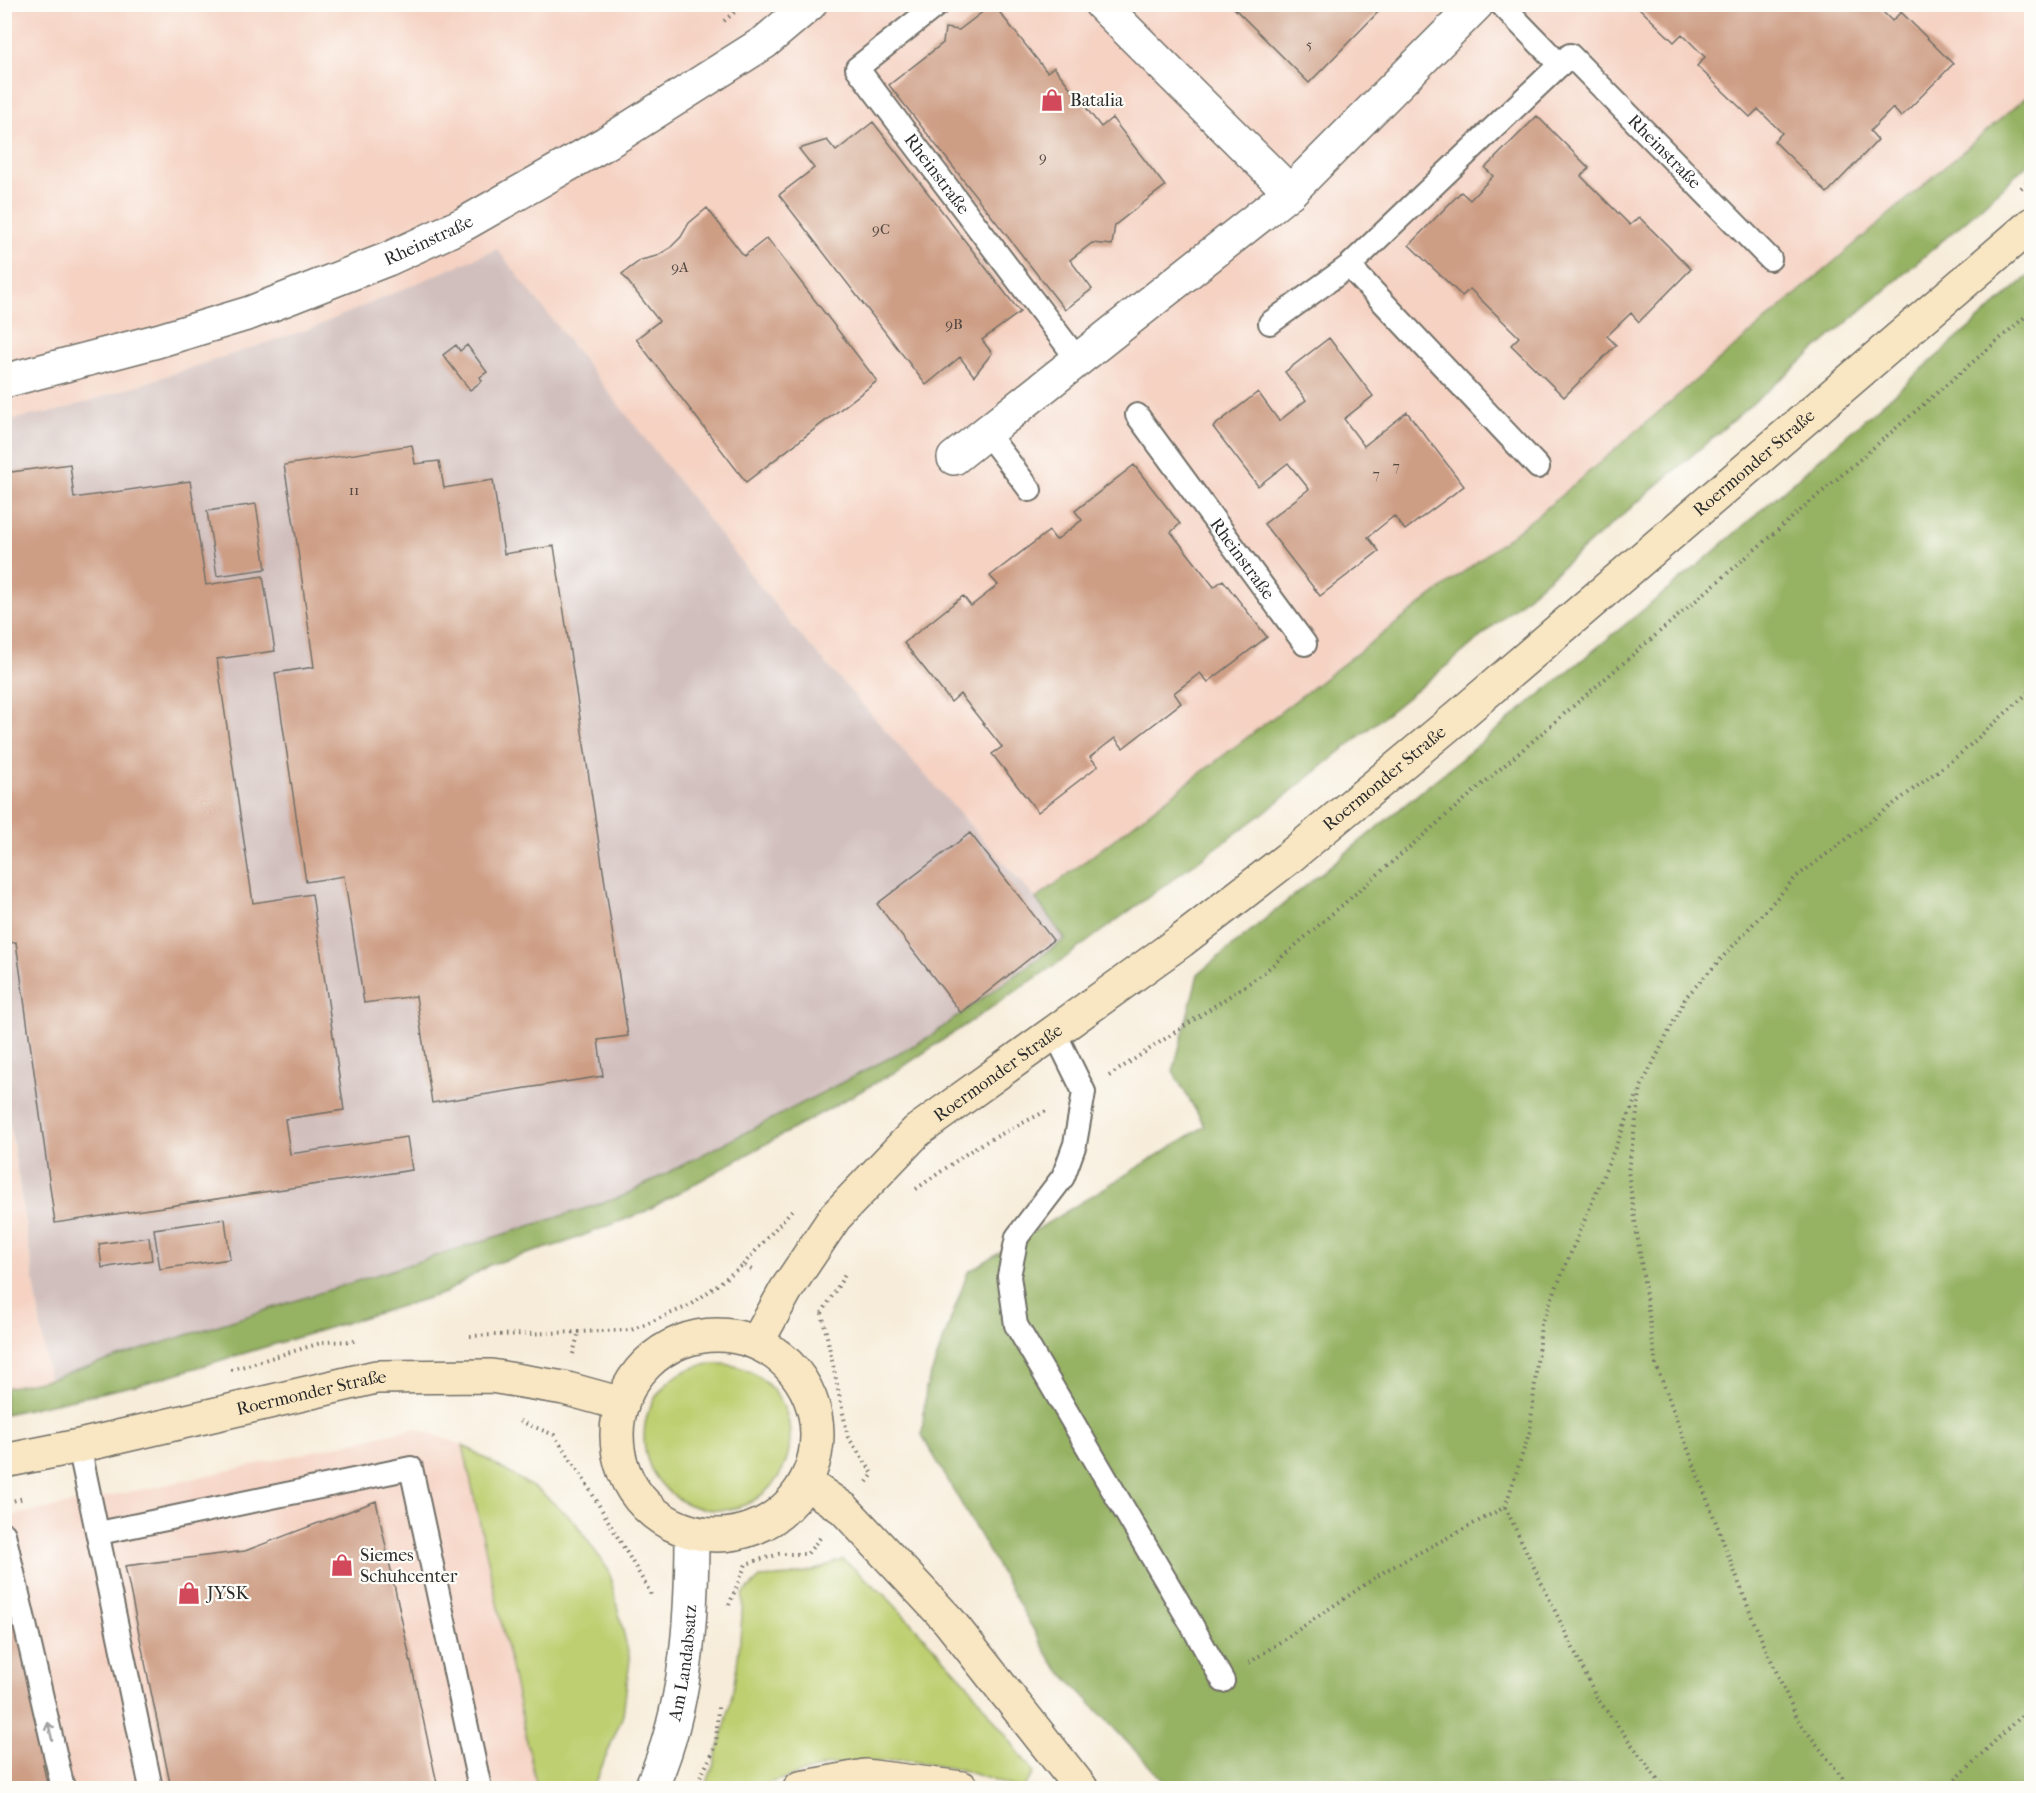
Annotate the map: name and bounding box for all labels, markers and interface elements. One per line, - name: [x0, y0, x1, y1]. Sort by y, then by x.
- house number: 5: [1306, 35, 1312, 53]
- shop icon: Batalia: [1039, 87, 1065, 113]
- place label: Batalia: [1070, 90, 1124, 111]
- street label: Rheinstraße: [1624, 110, 1706, 193]
- street label: Rheinstraße: [900, 129, 974, 218]
- house number: 9: [1039, 148, 1047, 166]
- street label: Rheinstraße: [381, 211, 477, 270]
- house number: 9C: [872, 220, 890, 238]
- house number: 9A: [671, 258, 689, 276]
- house number: 9B: [945, 315, 963, 333]
- street label: Roermonder Straße: [1689, 405, 1819, 521]
- house number: 7: [1392, 457, 1400, 475]
- house number: 7: [1372, 465, 1380, 483]
- house number: 11: [349, 481, 359, 499]
- street label: Rheinstraße: [1206, 514, 1279, 603]
- street label: Roermonder Straße: [1318, 721, 1450, 835]
- street label: Roermonder Straße: [929, 1019, 1066, 1126]
- street label: Roermonder Straße: [234, 1366, 387, 1420]
- place label: Siemes Schuhcenter: [360, 1545, 458, 1587]
- shop icon: Siemes Schuhcenter: [329, 1552, 355, 1578]
- shop icon: JYSK: [176, 1580, 202, 1606]
- place label: JYSK: [205, 1583, 249, 1604]
- street label: Am Landabsatz: [664, 1604, 701, 1724]
- one-way arrow: [44, 1722, 55, 1742]

